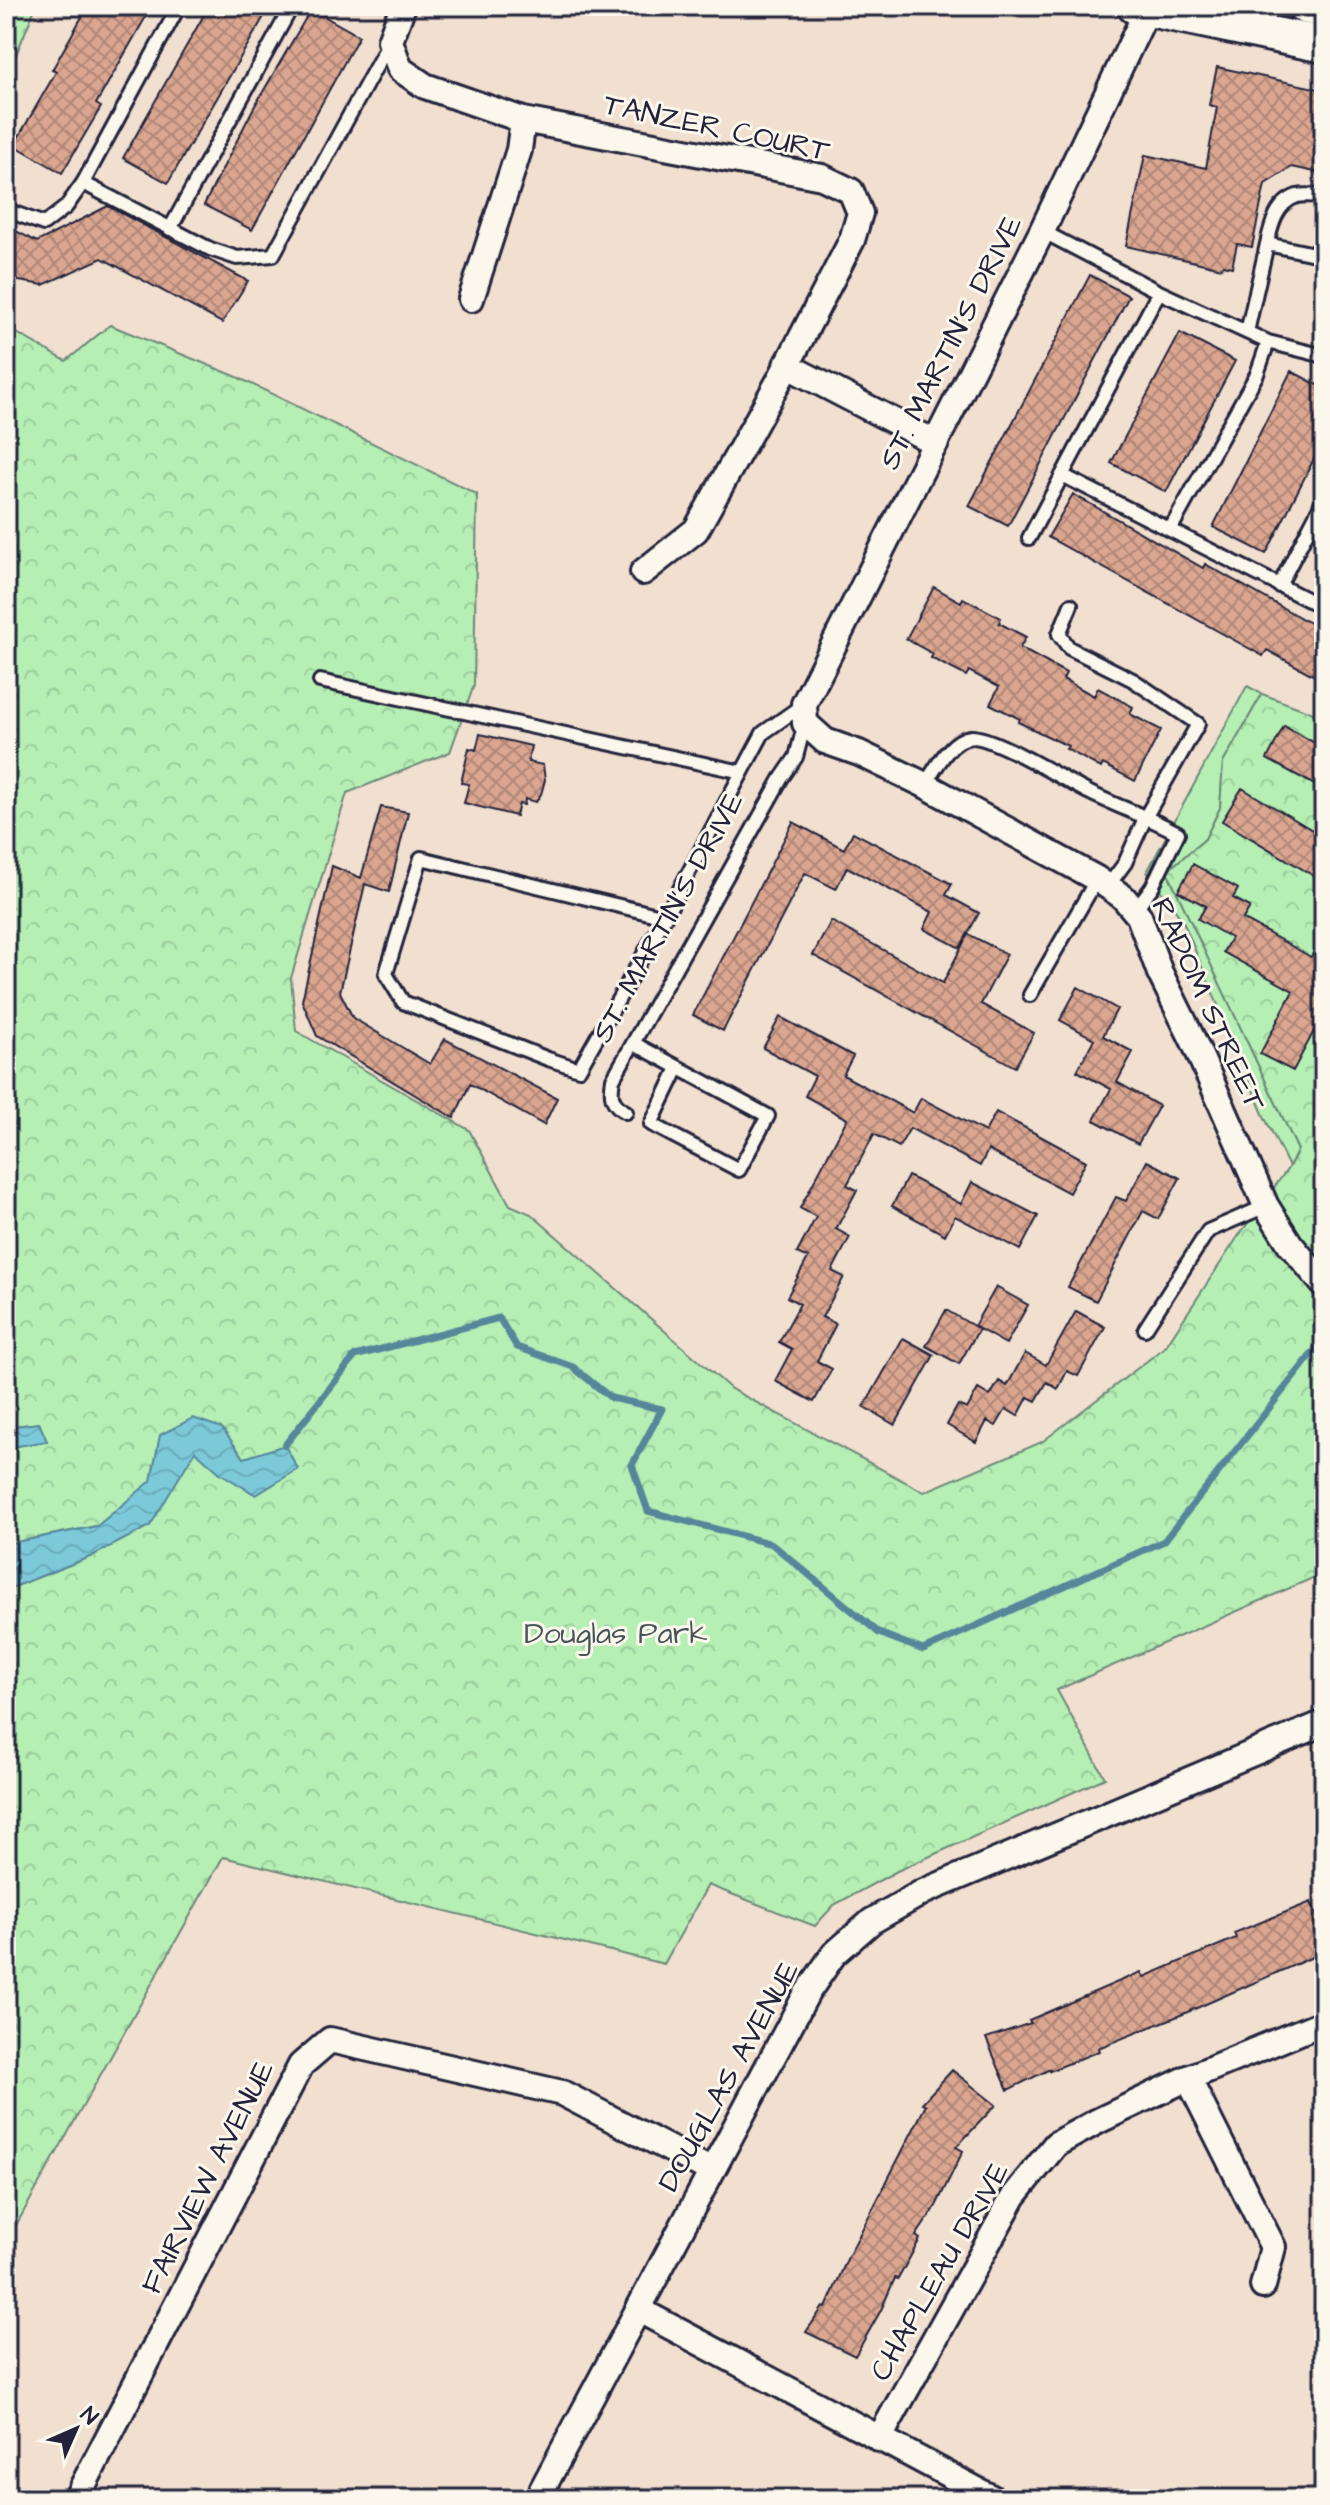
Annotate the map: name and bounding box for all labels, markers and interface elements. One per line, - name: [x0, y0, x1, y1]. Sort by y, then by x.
- street label: TANZER COURT: [600, 84, 834, 172]
- street label: ST. MARTIN'S DRIVE: [869, 208, 1033, 477]
- street label: ST. MARTIN'S DRIVE: [582, 785, 754, 1050]
- street label: RADOM STREET: [1140, 891, 1276, 1118]
- park label: Douglas Park: [524, 1613, 708, 1656]
- street label: DOUGLAS AVENUE: [648, 1953, 810, 2199]
- street label: FAIRVIEW AVENUE: [131, 2053, 285, 2301]
- street label: CHAPLEAU DRIVE: [860, 2154, 1020, 2389]
- north arrow: [36, 2389, 116, 2469]
- text: N: [73, 2400, 105, 2432]

